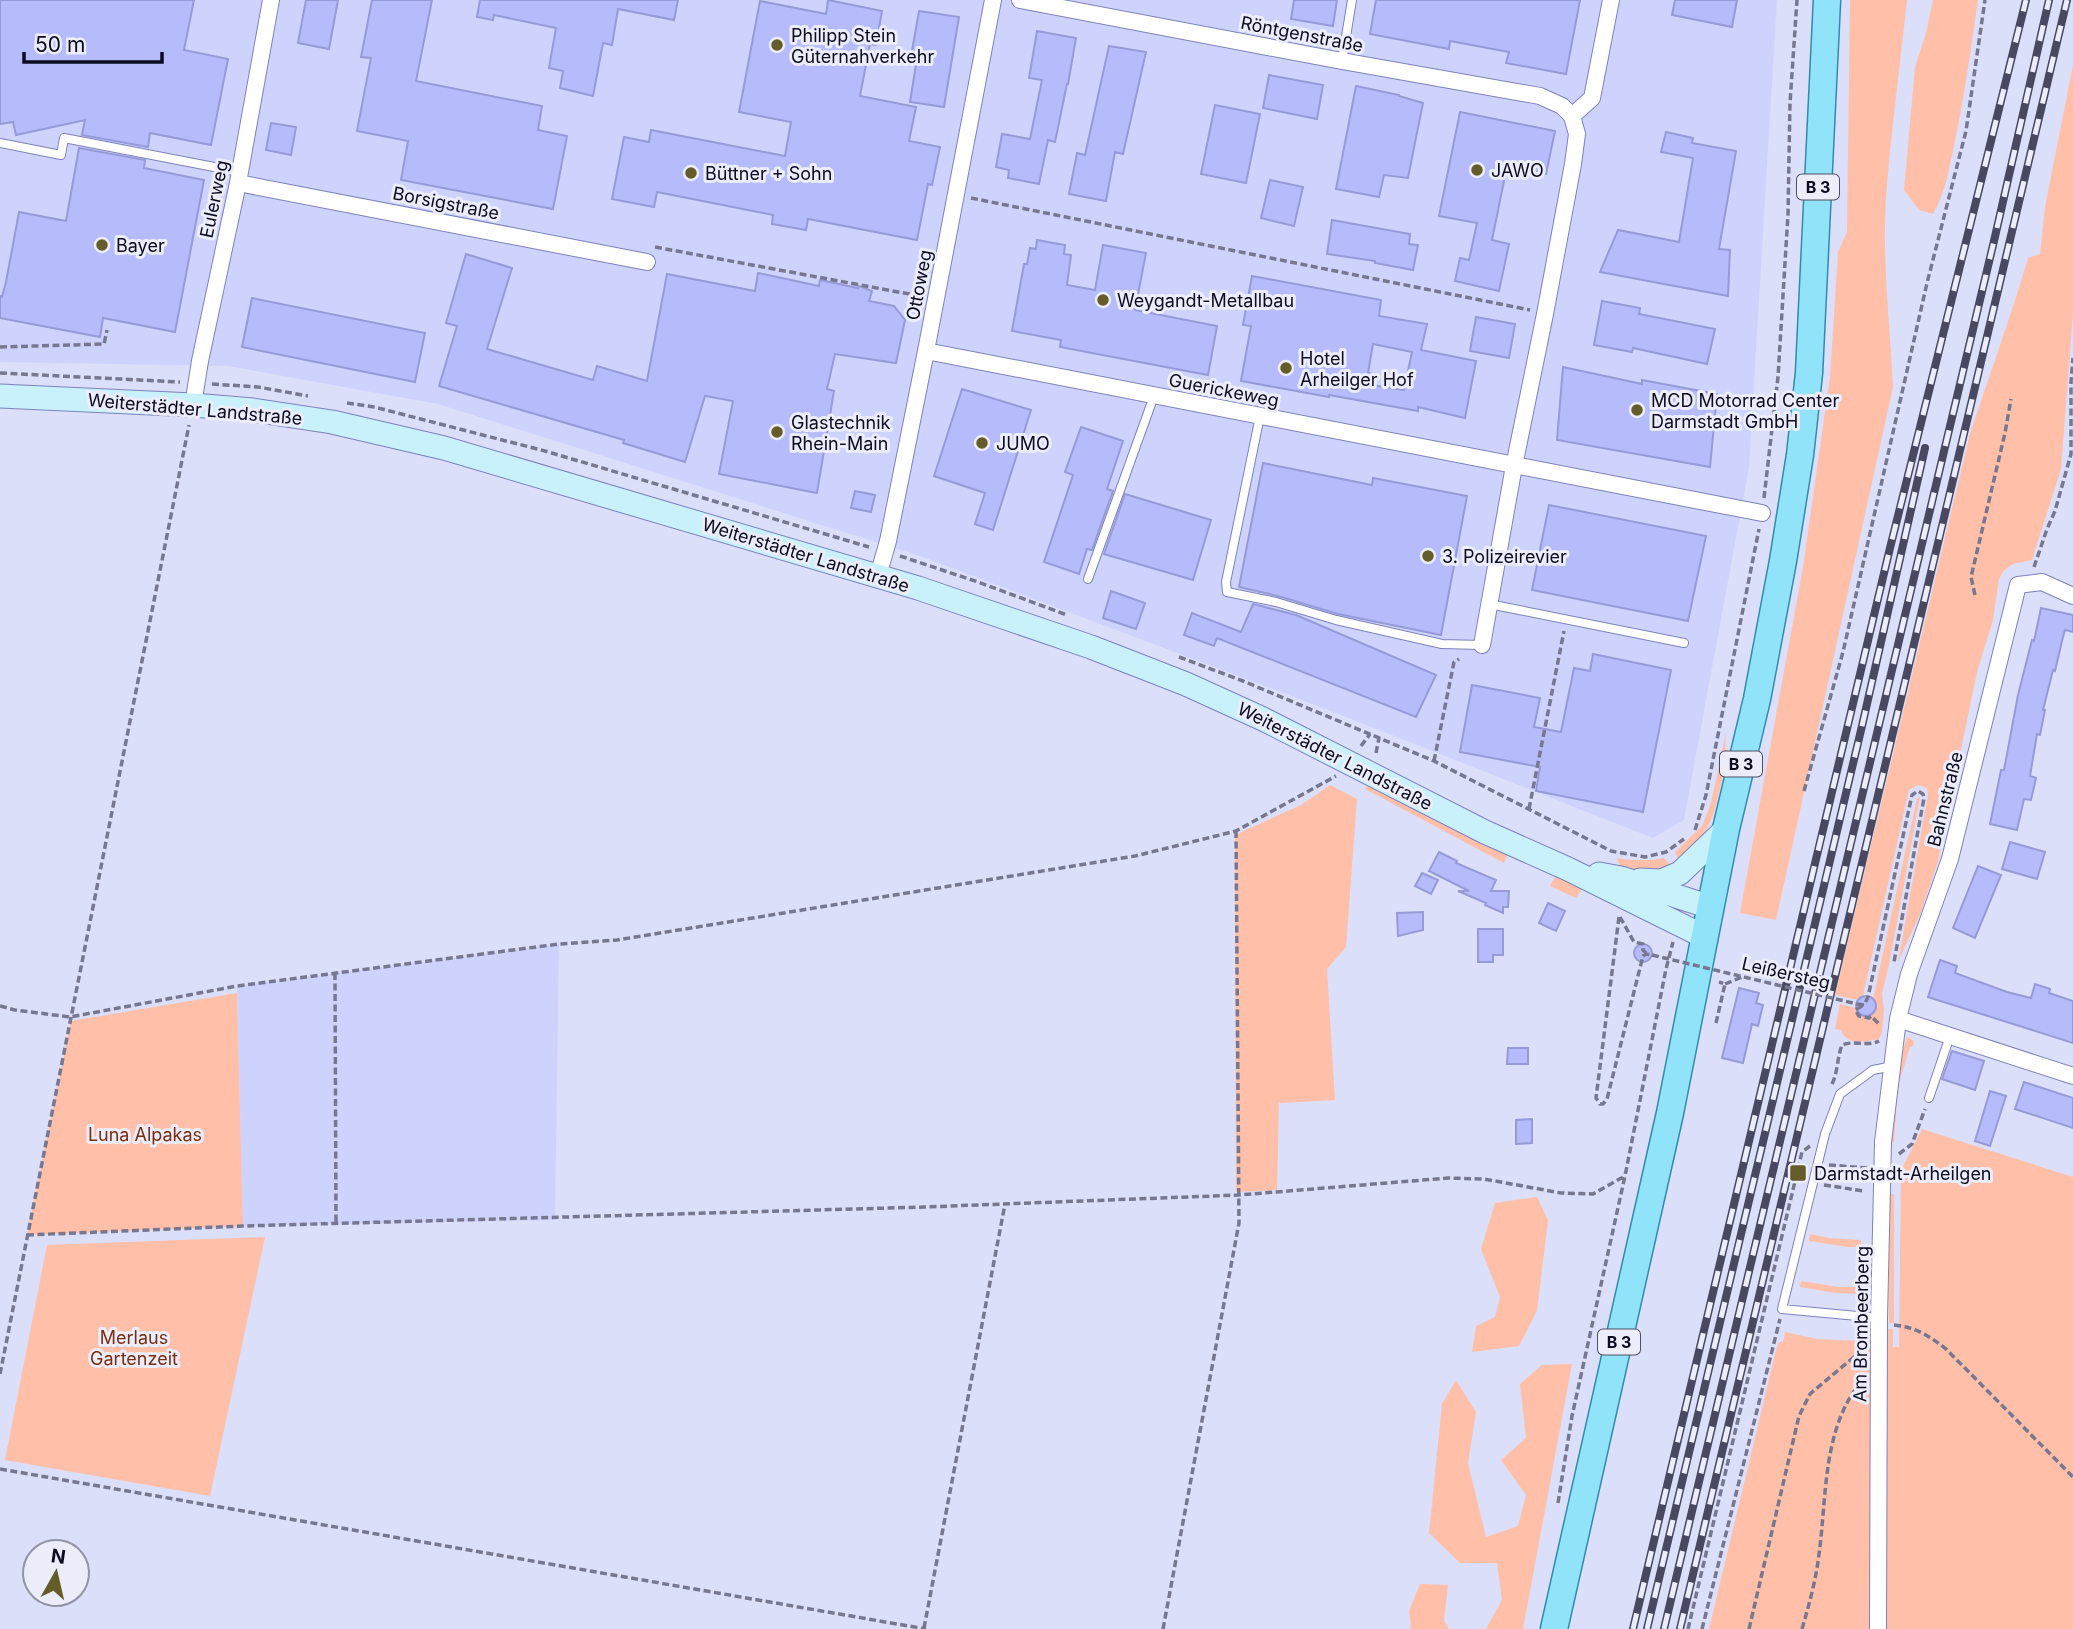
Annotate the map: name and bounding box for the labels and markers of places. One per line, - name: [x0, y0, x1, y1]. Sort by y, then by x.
- place label: Philipp Stein Güternahverkehr: [791, 25, 934, 67]
- marker: Philipp Stein Güternahverkehr: [769, 37, 785, 53]
- place label: JAWO: [1491, 160, 1544, 181]
- marker: JAWO: [1469, 162, 1485, 178]
- place label: Büttner + Sohn: [705, 163, 832, 184]
- marker: Büttner + Sohn: [683, 165, 699, 181]
- place label: Bayer: [116, 235, 165, 256]
- marker: Bayer: [94, 237, 110, 253]
- place label: Weygandt-Metallbau: [1117, 290, 1294, 311]
- marker: Weygandt-Metallbau: [1095, 292, 1111, 308]
- place label: Hotel Arheilger Hof: [1300, 348, 1414, 390]
- marker: Hotel Arheilger Hof: [1278, 360, 1294, 376]
- place label: MCD Motorrad Center Darmstadt GmbH: [1651, 390, 1840, 432]
- marker: MCD Motorrad Center Darmstadt GmbH: [1629, 402, 1645, 418]
- place label: Glastechnik Rhein-Main: [791, 412, 891, 454]
- marker: Glastechnik Rhein-Main: [769, 424, 785, 440]
- place label: JUMO: [996, 433, 1050, 454]
- marker: JUMO: [974, 435, 990, 451]
- place label: 3. Polizeirevier: [1442, 546, 1567, 567]
- marker: 3. Polizeirevier: [1420, 548, 1436, 564]
- marker: Darmstadt-Arheilgen: [1788, 1163, 1808, 1183]
- place label: Darmstadt-Arheilgen: [1814, 1163, 1992, 1184]

